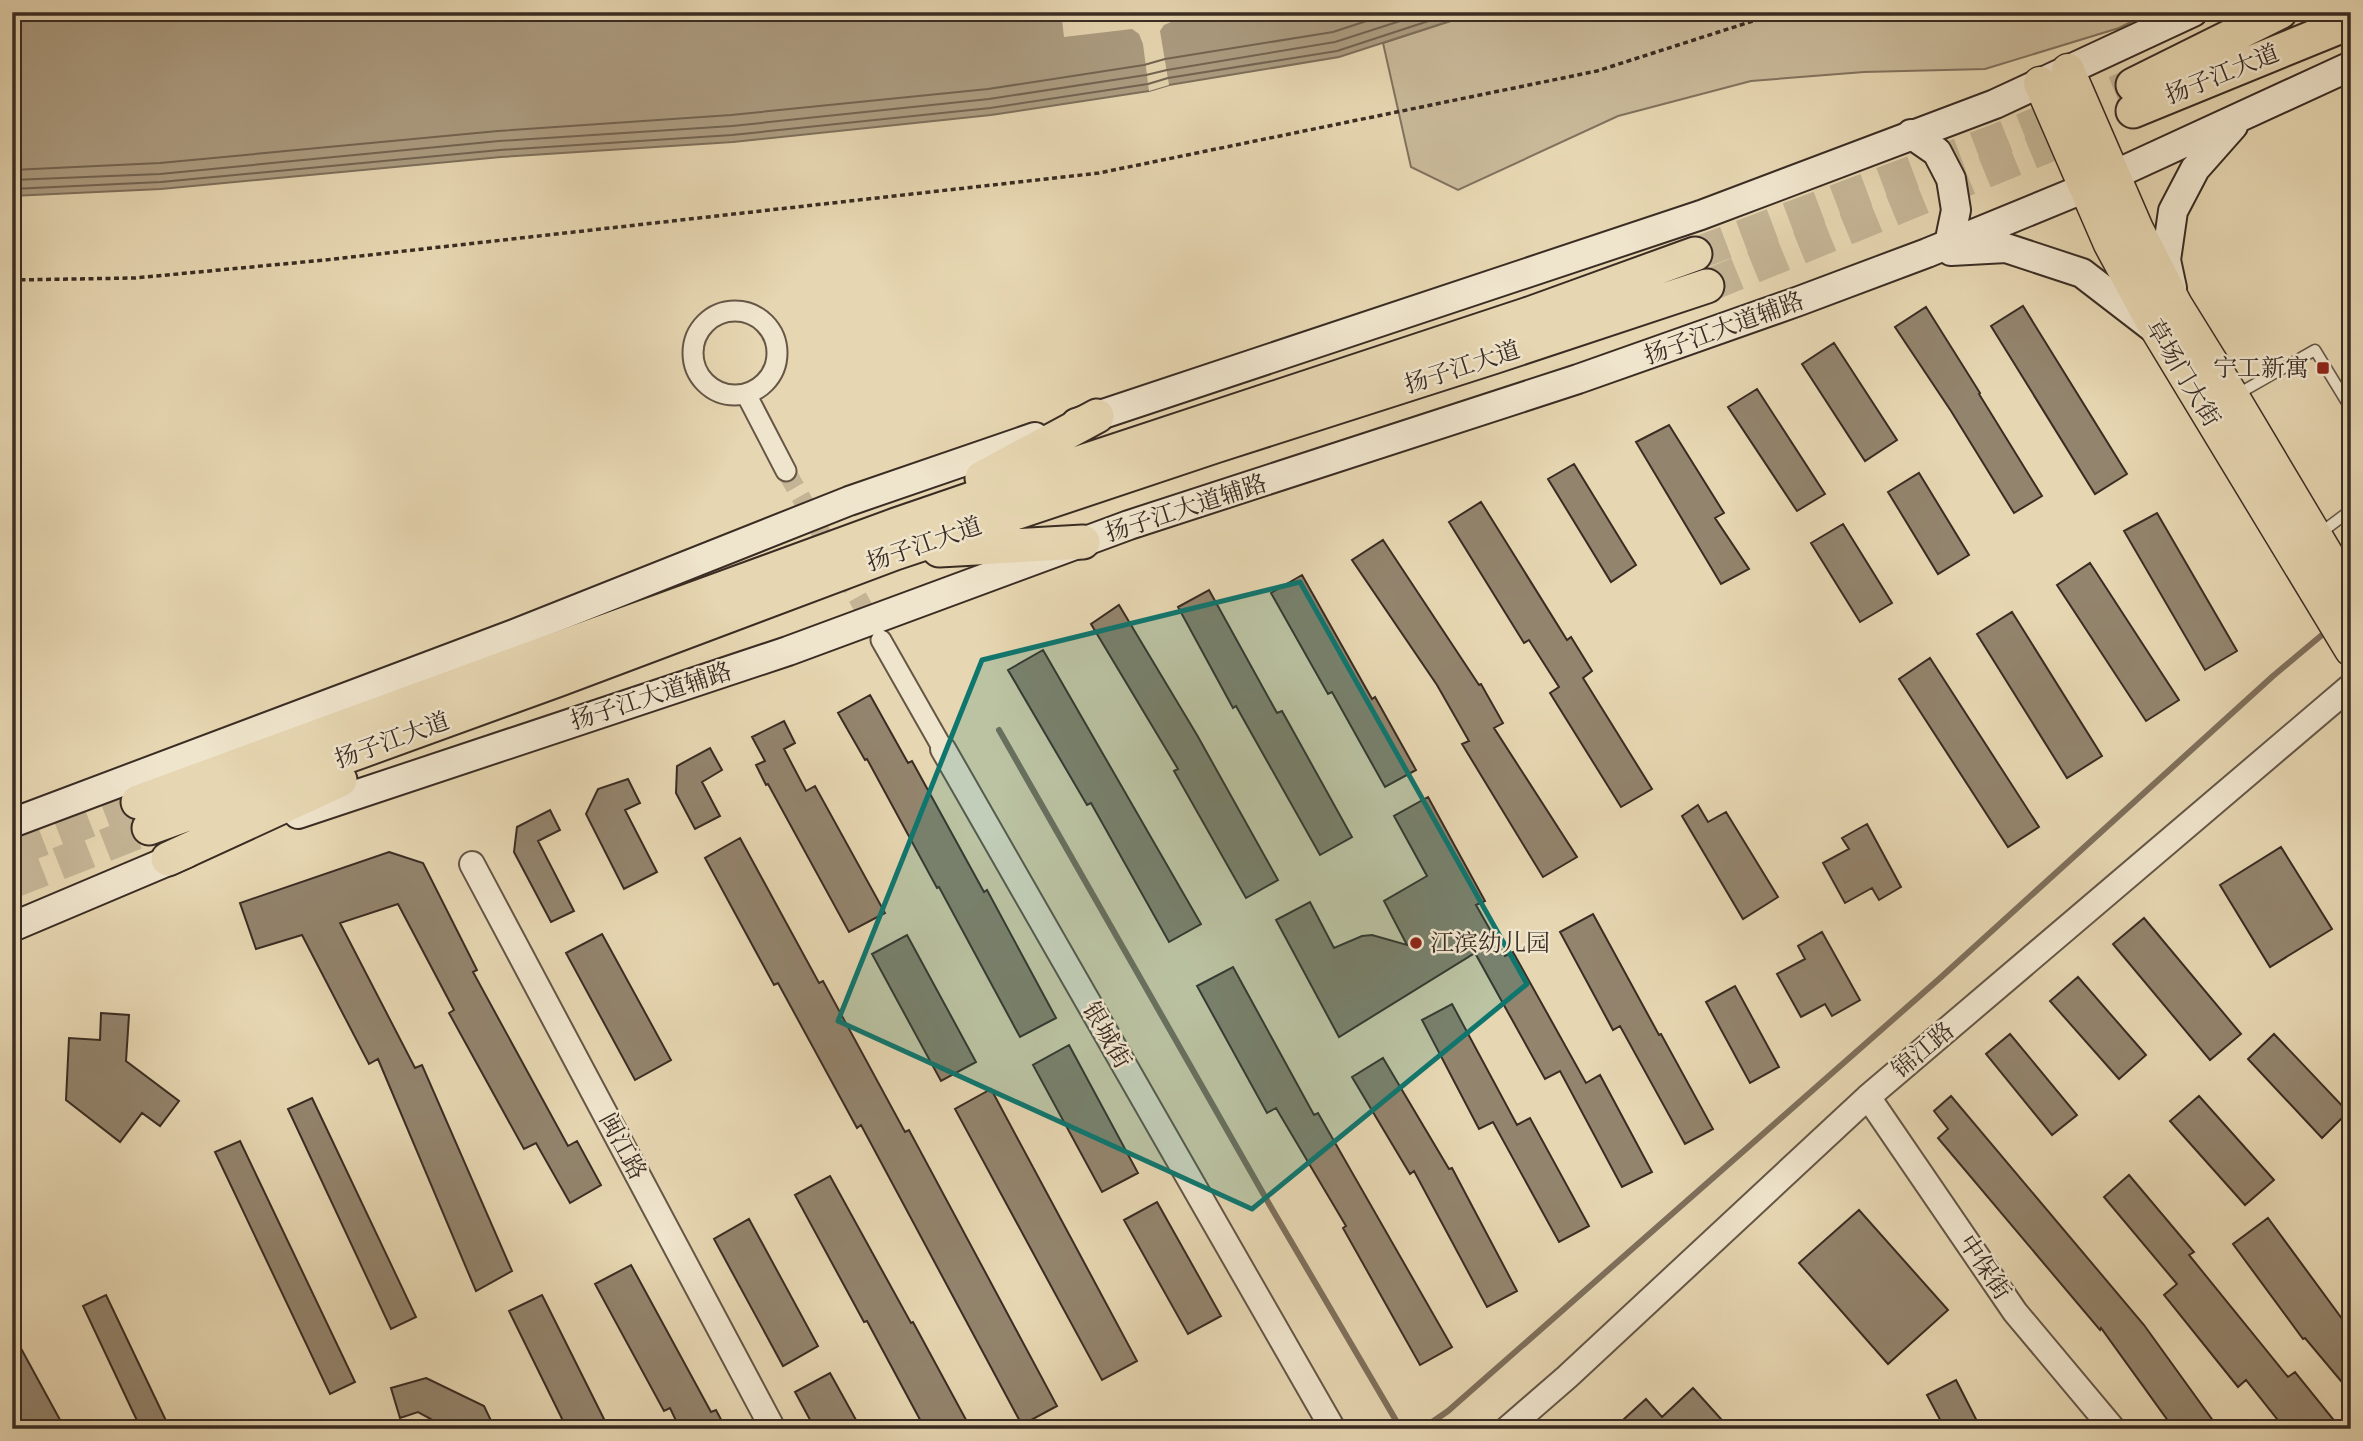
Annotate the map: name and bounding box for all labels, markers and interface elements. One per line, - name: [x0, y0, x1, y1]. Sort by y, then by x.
- street label: 扬子江大道: [2161, 38, 2283, 110]
- street label: 扬子江大道辅路: [1640, 285, 1808, 371]
- street label: 草场门大街: [2139, 314, 2227, 432]
- street label: 扬子江大道: [1400, 334, 1524, 400]
- place label: 宁工新寓: [2213, 353, 2309, 383]
- marker: 宁工新寓: [2315, 360, 2331, 376]
- street label: 扬子江大道辅路: [1101, 468, 1271, 548]
- street label: 扬子江大道: [862, 510, 986, 578]
- street label: 扬子江大道辅路: [566, 656, 736, 736]
- street label: 扬子江大道: [330, 705, 454, 775]
- place label: 江滨幼儿园: [1430, 928, 1550, 958]
- marker: 江滨幼儿园: [1408, 935, 1424, 951]
- street label: 银城街: [1076, 996, 1138, 1074]
- street label: 锦江路: [1886, 1015, 1960, 1085]
- street label: 闽江路: [593, 1107, 653, 1185]
- street label: 中保街: [1952, 1229, 2018, 1305]

